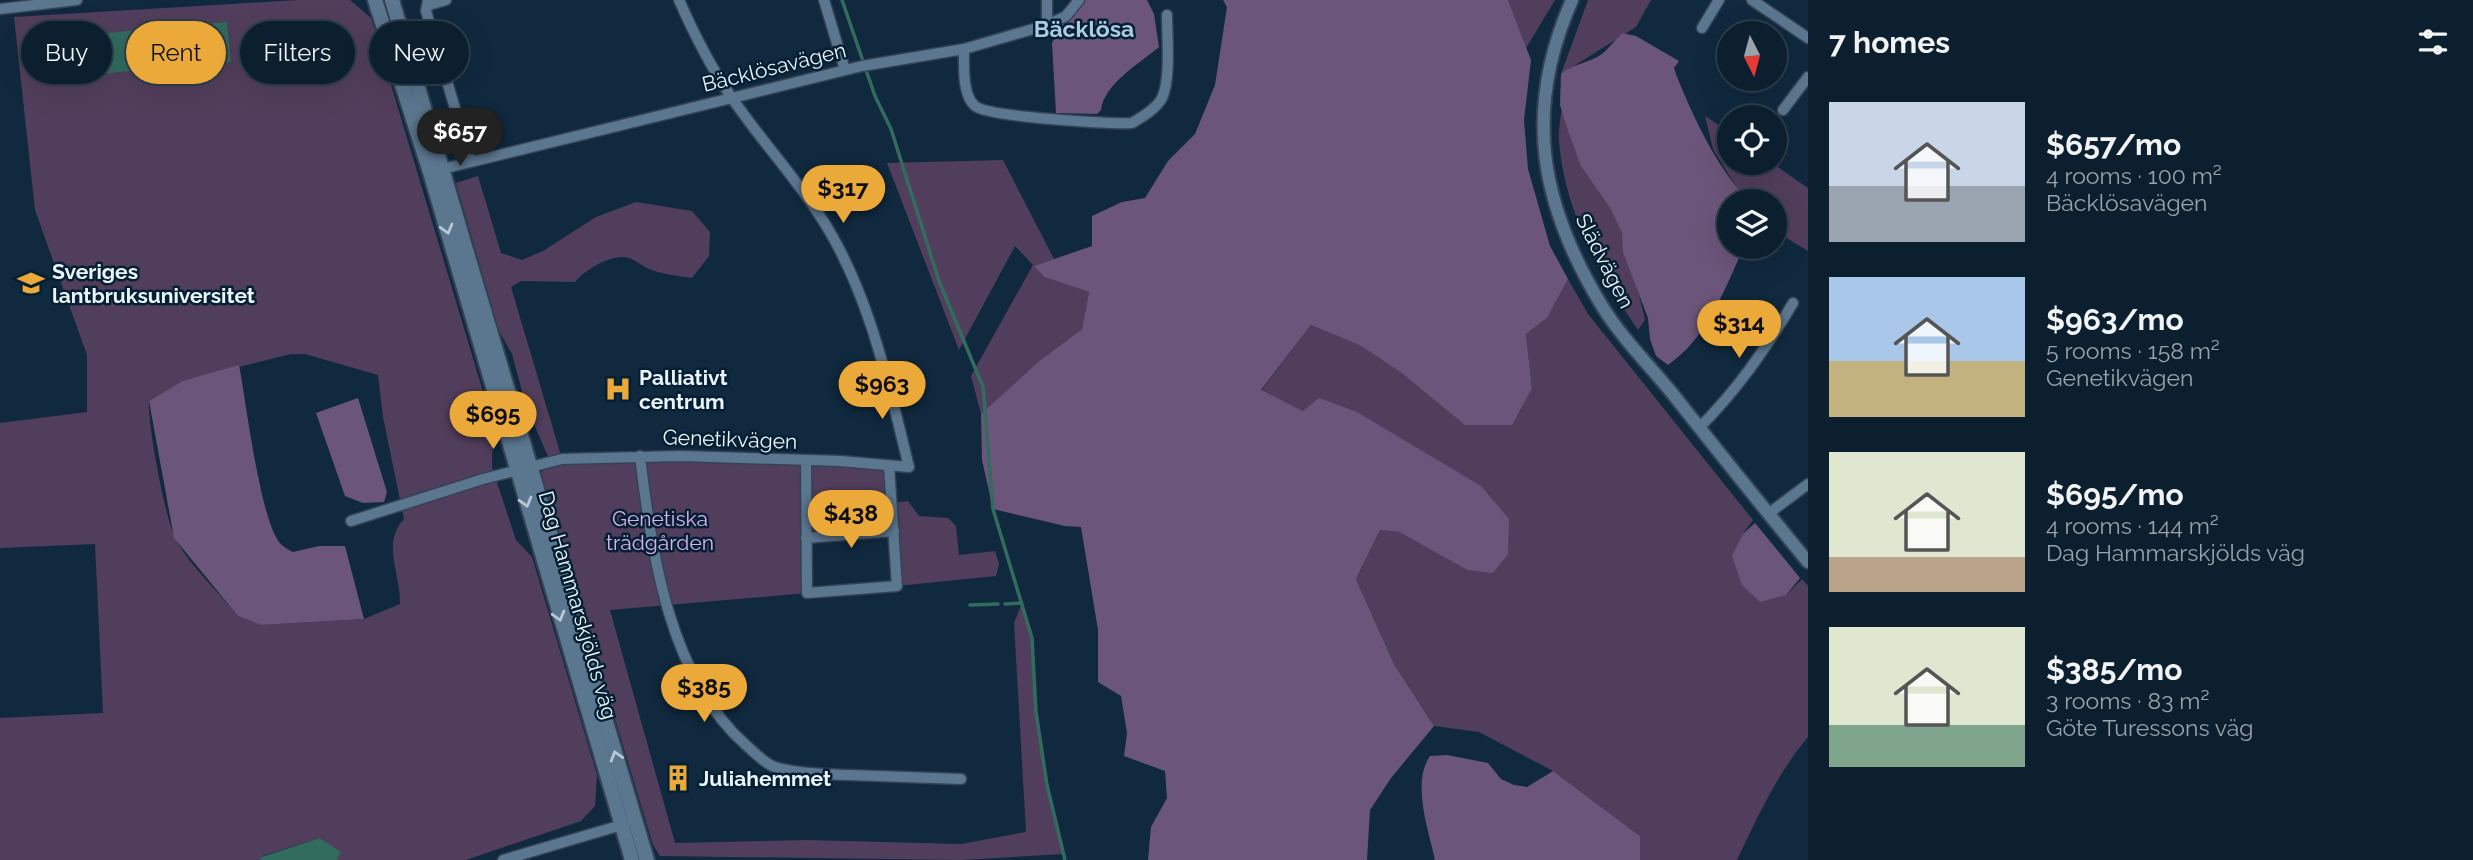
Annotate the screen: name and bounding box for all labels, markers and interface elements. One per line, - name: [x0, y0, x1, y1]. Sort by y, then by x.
- district label: Bäcklösa: [1034, 15, 1134, 42]
- chip: Buy: [21, 21, 112, 84]
- chip: Rent: [126, 21, 226, 84]
- chip: Filters: [240, 21, 355, 84]
- chip: New: [369, 21, 469, 84]
- north arrow: [1717, 21, 1787, 91]
- map controls: [1717, 21, 1787, 259]
- icon: filters: [2414, 23, 2452, 61]
- text: 7 homes: [1829, 25, 1950, 60]
- street label: Bäcklösavägen: [699, 37, 849, 97]
- button: locate: [1717, 105, 1787, 175]
- pin: $657: [419, 108, 501, 168]
- text: $657: [433, 117, 487, 144]
- text: $657/mo: [2046, 127, 2181, 162]
- icon: home: [1885, 130, 1969, 214]
- text: 4 rooms · 100 m²: [2046, 162, 2222, 189]
- pin: $317: [802, 166, 884, 225]
- text: $317: [817, 174, 869, 201]
- button: layers: [1717, 189, 1787, 259]
- text: Bäcklösavägen: [2046, 189, 2208, 216]
- street label: Slädvägen: [1571, 209, 1639, 313]
- one-way arrow: [438, 222, 453, 234]
- place label: Sveriges lantbruksuniversitet: [52, 259, 255, 308]
- school or university icon: Sveriges lantbruksuniversitet: [16, 268, 46, 298]
- pin: $314: [1698, 300, 1780, 360]
- text: $963/mo: [2046, 302, 2184, 337]
- icon: home: [1885, 305, 1969, 389]
- text: $314: [1713, 309, 1765, 336]
- text: 5 rooms · 158 m²: [2046, 337, 2220, 364]
- pin: $963: [841, 362, 923, 421]
- text: Genetikvägen: [2046, 364, 2193, 391]
- place label: Palliativt centrum: [639, 365, 728, 414]
- text: $963: [855, 370, 909, 397]
- hospital icon: Palliativt centrum: [603, 374, 633, 404]
- pin: $695: [452, 392, 534, 451]
- text: $695: [466, 400, 520, 427]
- street label: Genetikvägen: [662, 424, 798, 454]
- text: $695/mo: [2046, 477, 2184, 512]
- icon: home: [1885, 480, 1969, 564]
- street label: Dag Hammarskjölds väg: [533, 488, 623, 722]
- pin: $438: [810, 490, 892, 550]
- one-way arrow: [517, 496, 532, 508]
- text: $438: [824, 499, 878, 526]
- park label: Genetiska trädgården: [606, 506, 714, 555]
- text: 4 rooms · 144 m²: [2046, 512, 2219, 539]
- text: Dag Hammarskjölds väg: [2046, 539, 2305, 566]
- one-way arrow: [551, 609, 566, 621]
- text: $385/mo: [2046, 652, 2182, 687]
- icon: home: [1885, 655, 1969, 739]
- pin: $385: [663, 664, 745, 724]
- text: $385: [677, 673, 731, 700]
- text: 3 rooms · 83 m²: [2046, 687, 2209, 714]
- text: Göte Turessons väg: [2046, 714, 2254, 741]
- one-way arrow: [610, 750, 625, 762]
- building icon: Juliahemmet: [663, 763, 693, 793]
- place label: Juliahemmet: [699, 766, 831, 791]

